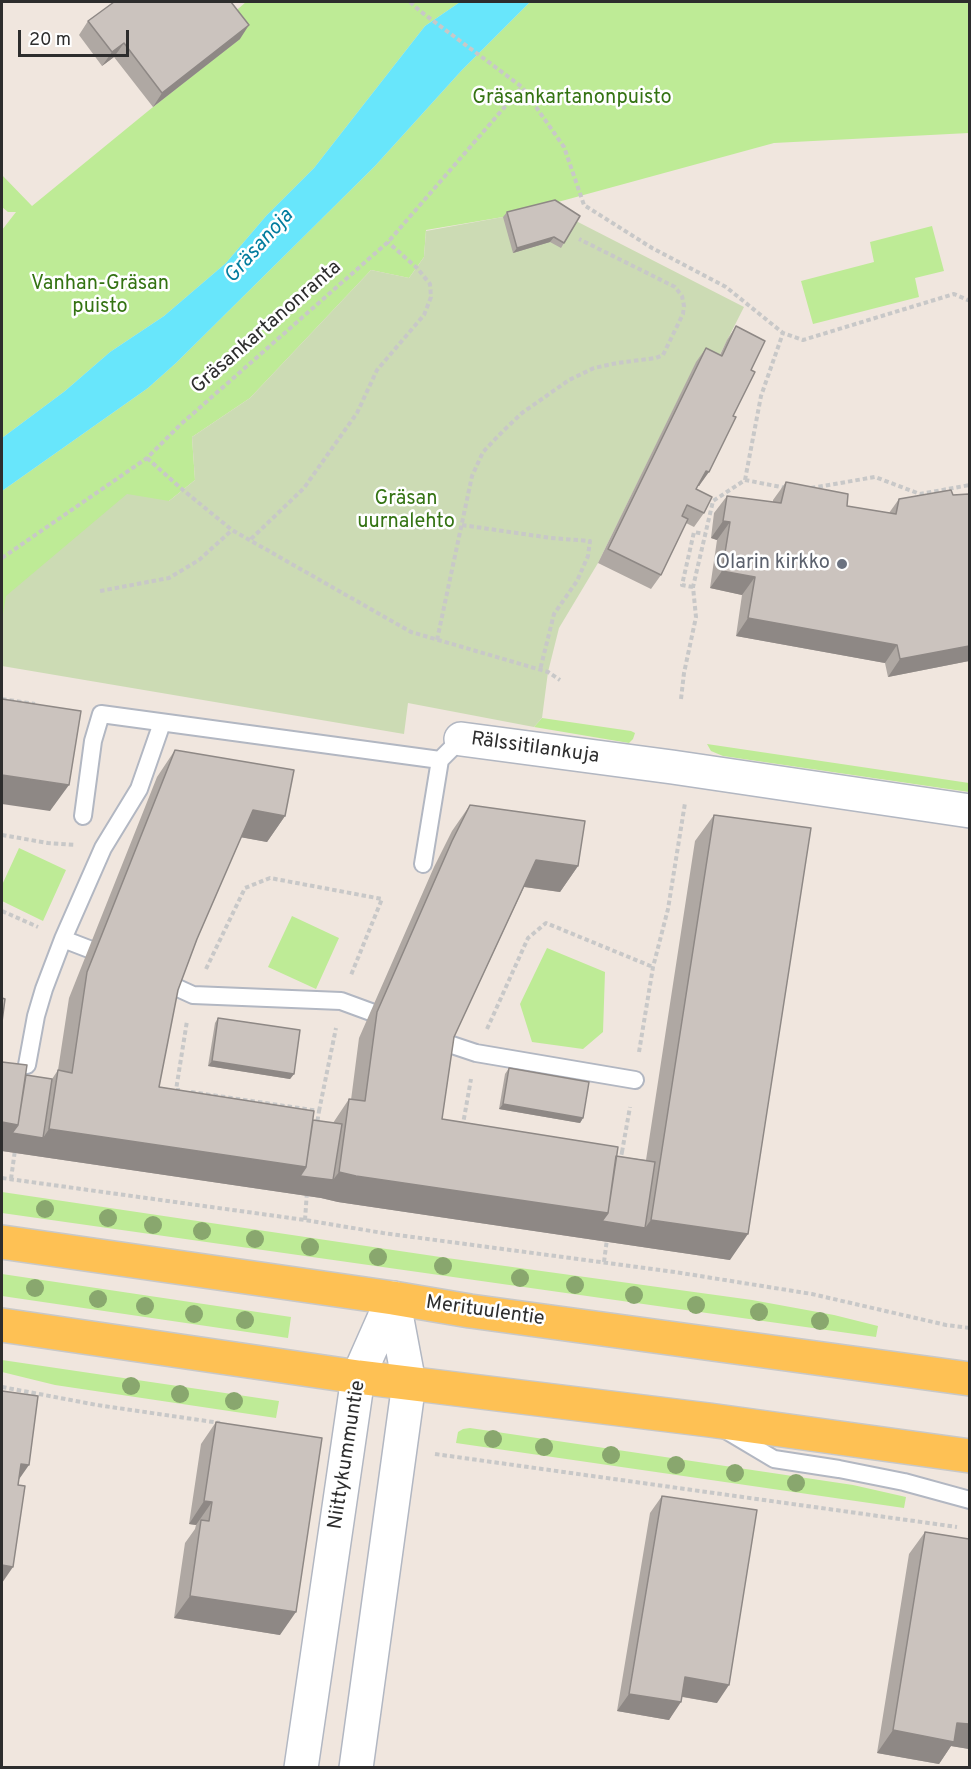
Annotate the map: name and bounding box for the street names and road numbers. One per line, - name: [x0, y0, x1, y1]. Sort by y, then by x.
- street label: Gräsankartanonranta: [187, 256, 347, 400]
- street label: Rälssitilankuja: [469, 728, 601, 770]
- street label: Merituulentie: [424, 1292, 546, 1332]
- street label: Niittykummuntie: [324, 1379, 372, 1531]

